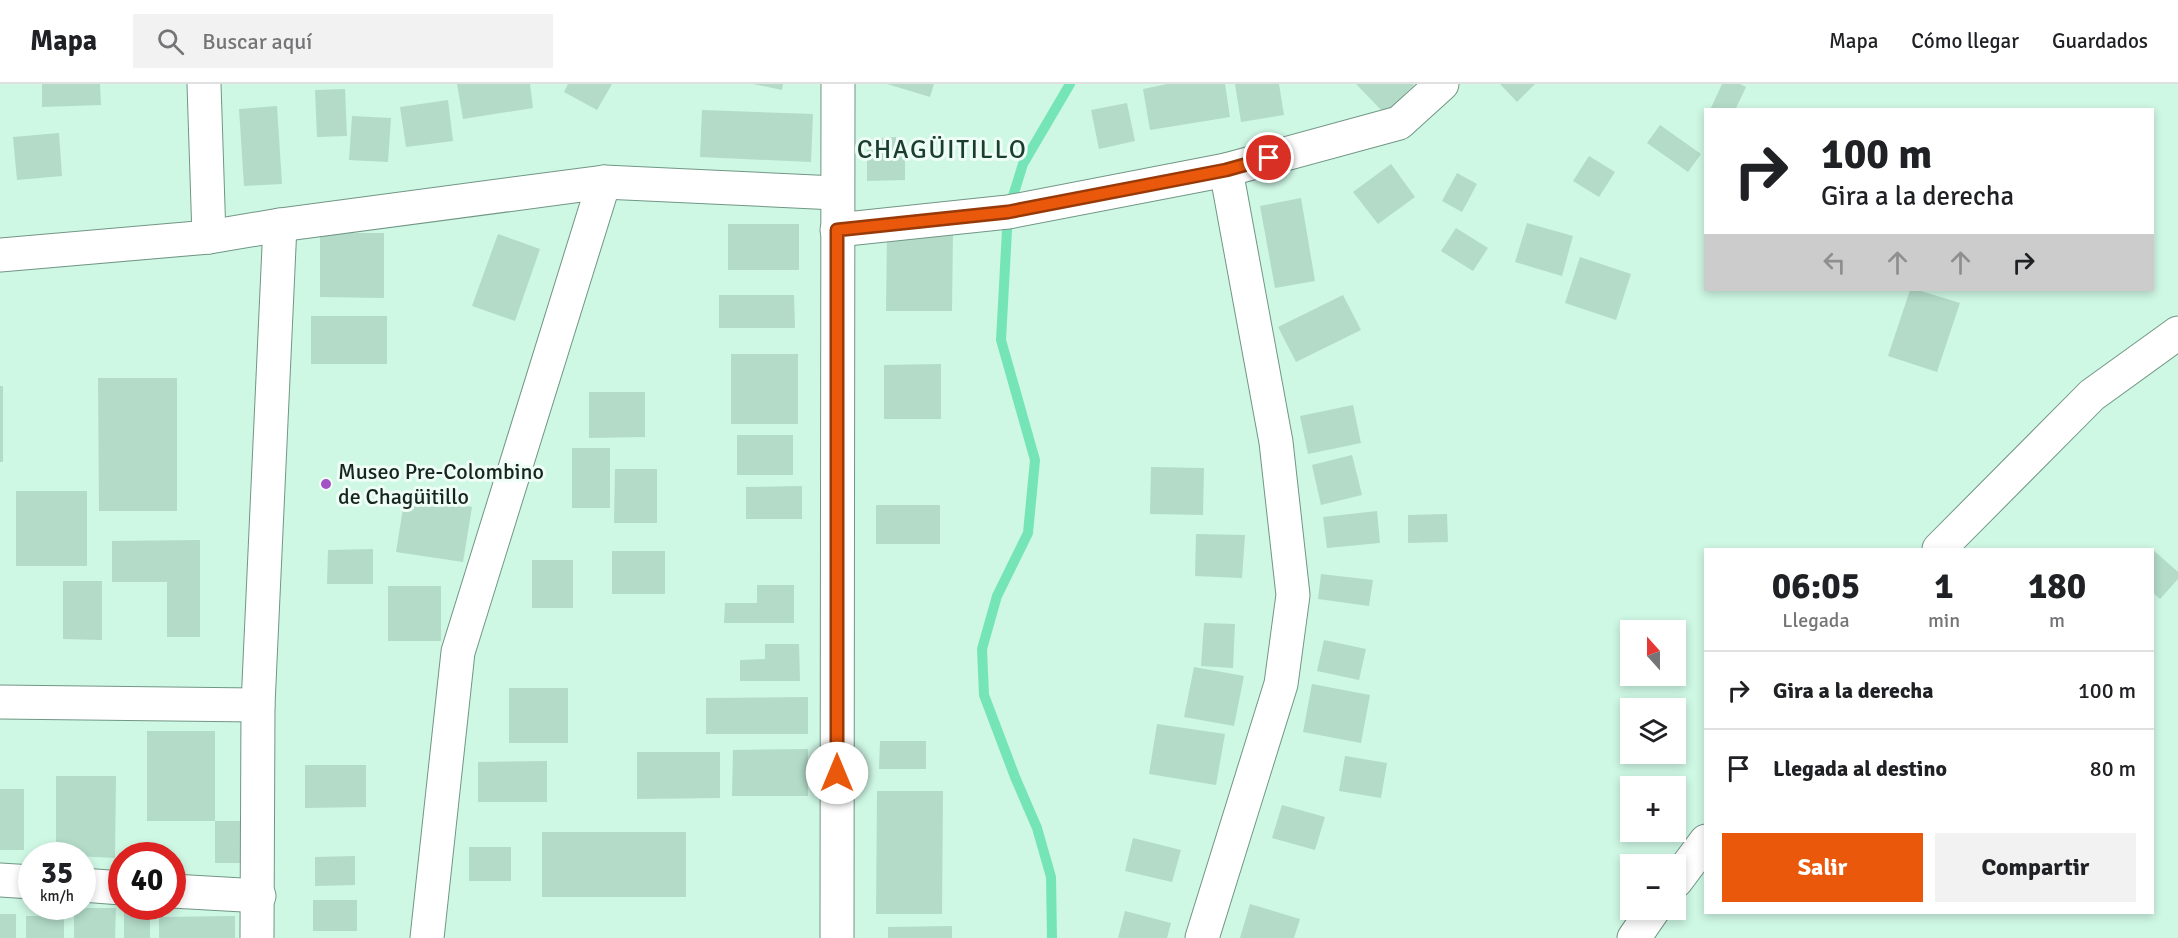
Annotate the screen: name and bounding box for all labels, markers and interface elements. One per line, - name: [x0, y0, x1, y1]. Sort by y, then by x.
- search box: [133, 14, 553, 68]
- text: Mapa: [30, 24, 97, 58]
- icon: search: [154, 25, 187, 58]
- text: Buscar aquí: [202, 28, 312, 55]
- text: Mapa: [1829, 28, 1878, 54]
- text: Cómo llegar: [1911, 28, 2019, 54]
- text: Guardados: [2052, 28, 2148, 54]
- text: 100 m: [1821, 129, 1932, 180]
- pin: [1243, 132, 1294, 183]
- icon: right: [1722, 132, 1800, 210]
- district label: CHAGÜITILLO: [857, 134, 1027, 166]
- icon: arrive: [1252, 141, 1285, 174]
- text: Gira a la derecha: [1821, 180, 2014, 213]
- icon: left: [1818, 246, 1851, 279]
- icon: ahead: [1881, 246, 1914, 279]
- icon: ahead: [1944, 246, 1977, 279]
- icon: right: [2007, 246, 2040, 279]
- place label: Museo Pre-Colombino de Chagüitillo: [338, 458, 544, 510]
- marker: Museo Pre-Colombino de Chagüitillo: [319, 477, 333, 491]
- text: 06:05: [1772, 564, 1860, 609]
- text: 1: [1934, 564, 1954, 609]
- text: 180: [2028, 564, 2086, 609]
- text: Llegada: [1782, 608, 1850, 633]
- text: min: [1928, 608, 1960, 633]
- text: m: [2049, 608, 2065, 633]
- north arrow: [1620, 620, 1686, 686]
- map controls: [1620, 620, 1686, 920]
- icon: right: [1722, 674, 1755, 707]
- text: Gira a la derecha: [1773, 677, 1934, 704]
- text: 100 m: [2078, 677, 2136, 704]
- button: layers: [1620, 698, 1686, 764]
- position arrow: [805, 741, 869, 805]
- icon: arrive: [1722, 752, 1755, 785]
- text: Llegada al destino: [1773, 755, 1947, 782]
- text: 80 m: [2090, 755, 2136, 782]
- button: +: [1620, 776, 1686, 842]
- button: Salir: [1722, 833, 1923, 902]
- button: Compartir: [1935, 833, 2136, 902]
- speed limit sign: 40: [108, 842, 186, 920]
- button: −: [1620, 854, 1686, 920]
- text: 35: [41, 855, 73, 892]
- text: km/h: [40, 887, 74, 905]

